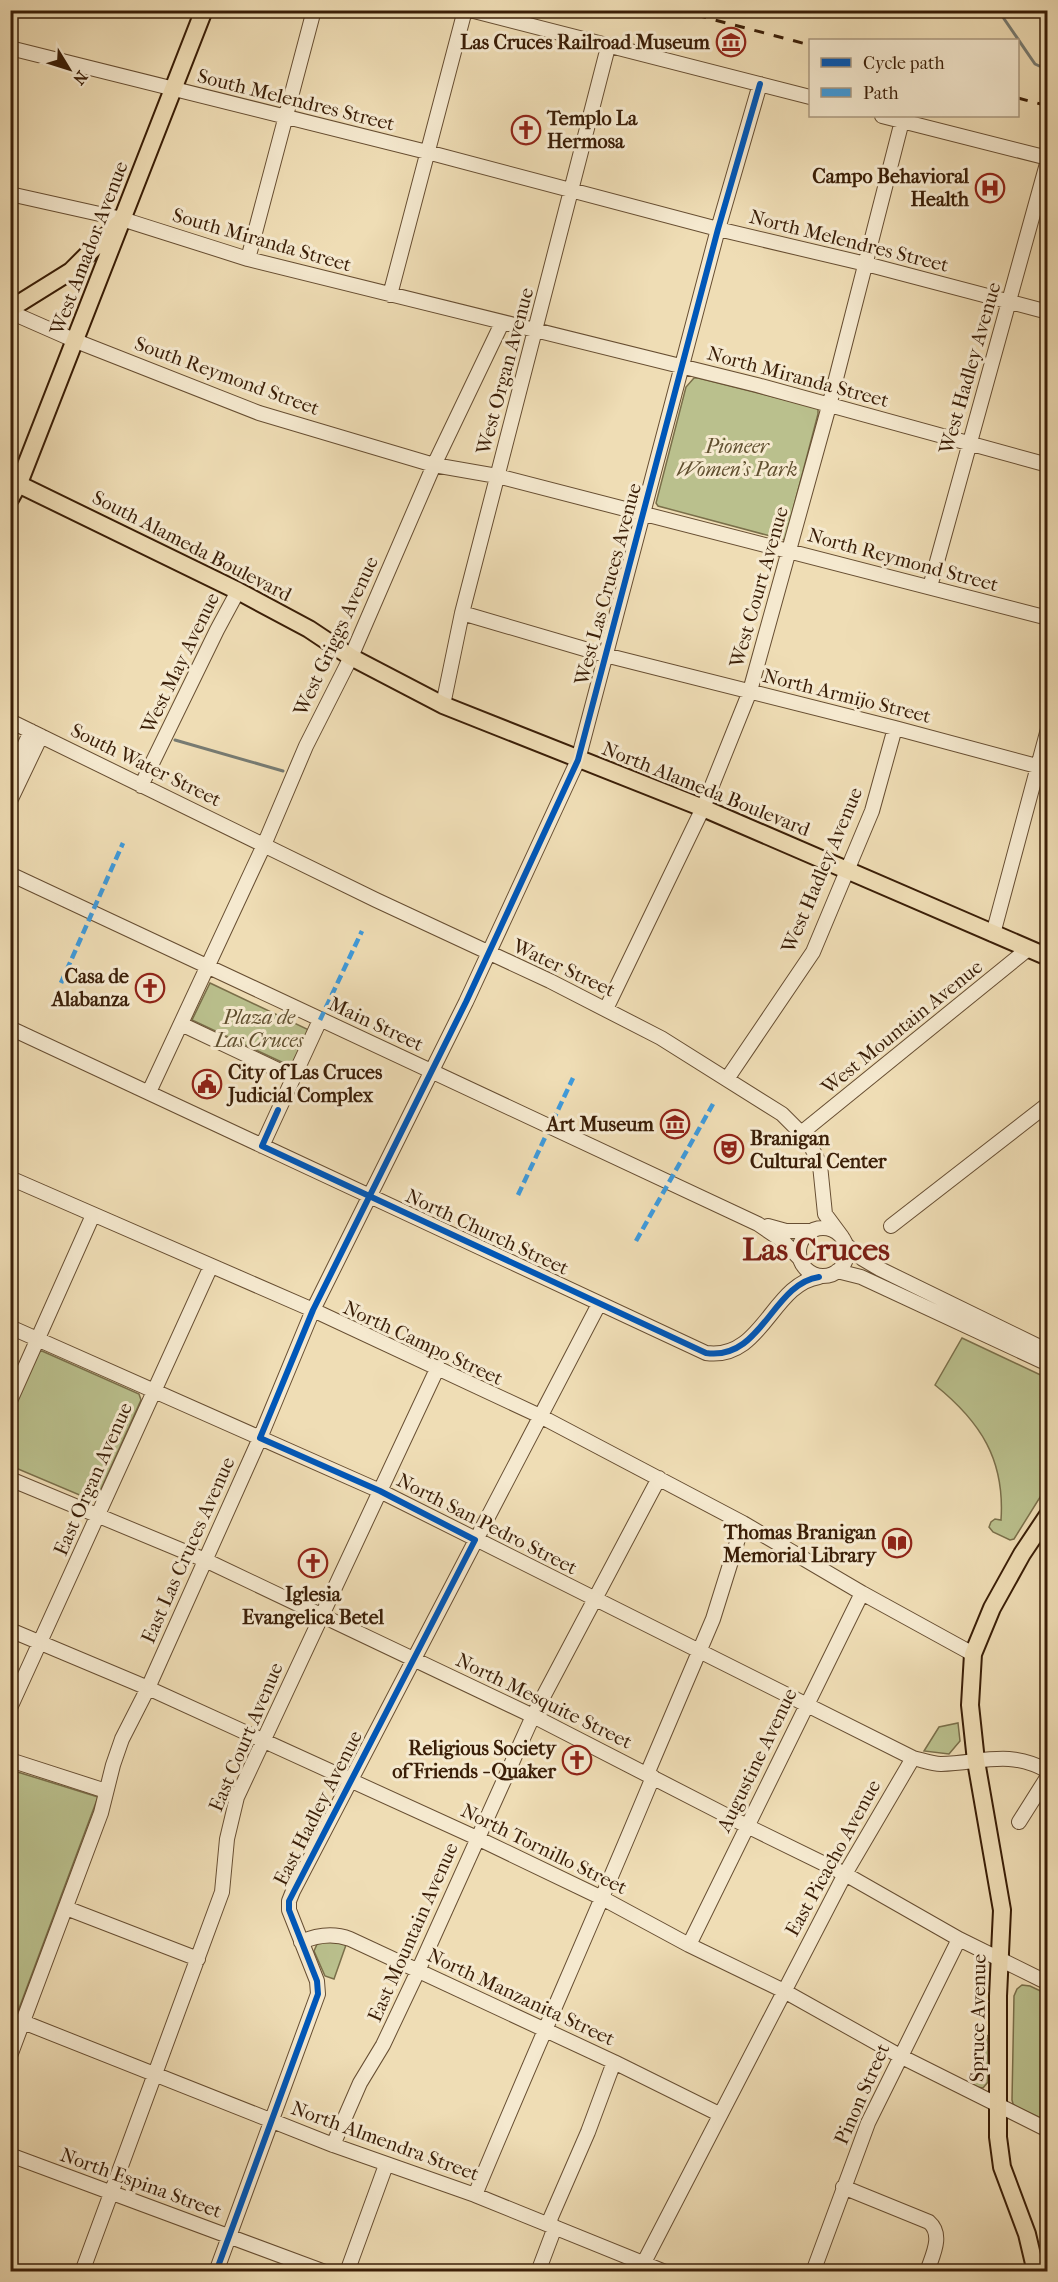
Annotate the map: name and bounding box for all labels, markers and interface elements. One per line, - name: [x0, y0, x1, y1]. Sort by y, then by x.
- museum icon: Las Cruces Railroad Museum: [715, 26, 747, 58]
- place label: Las Cruces Railroad Museum: [460, 31, 710, 54]
- north arrow: [39, 39, 99, 99]
- legend: [809, 39, 1019, 117]
- text: Cycle path: [863, 53, 944, 74]
- street label: South Melendres Street: [195, 64, 397, 136]
- text: N: [69, 67, 92, 89]
- text: Path: [863, 83, 899, 104]
- place label: Templo La Hermosa: [546, 107, 638, 153]
- church icon: Templo La Hermosa: [510, 114, 542, 146]
- street label: West Amador Avenue: [45, 158, 133, 339]
- place label: Campo Behavioral Health: [812, 165, 970, 211]
- hospital icon: Campo Behavioral Health: [974, 172, 1006, 204]
- street label: South Miranda Street: [170, 203, 354, 277]
- street label: North Melendres Street: [747, 205, 951, 277]
- street label: West Hadley Avenue: [934, 279, 1006, 457]
- street label: West Organ Avenue: [471, 285, 538, 458]
- street label: South Reymond Street: [132, 332, 322, 420]
- street label: North Miranda Street: [705, 342, 891, 412]
- park label: Pioneer Women's Park: [677, 435, 797, 481]
- street label: West Las Cruces Avenue: [570, 480, 646, 688]
- street label: South Alameda Boulevard: [89, 486, 296, 607]
- street label: West Court Avenue: [725, 504, 793, 671]
- street label: North Reymond Street: [805, 523, 1001, 597]
- street label: West Griggs Avenue: [289, 553, 383, 720]
- street label: West May Avenue: [136, 589, 224, 738]
- street label: North Armijo Street: [761, 664, 933, 728]
- street label: South Water Street: [67, 719, 225, 811]
- street label: North Alameda Boulevard: [599, 737, 814, 842]
- street label: West Hadley Avenue: [776, 784, 867, 957]
- street label: Water Street: [508, 934, 619, 1002]
- street label: West Mountain Avenue: [816, 955, 987, 1100]
- place label: Casa de Alabanza: [50, 965, 130, 1011]
- church icon: Casa de Alabanza: [134, 972, 166, 1004]
- street label: Main Street: [325, 992, 427, 1056]
- park label: Plaza de Las Cruces: [213, 1006, 304, 1052]
- place label: City of Las Cruces Judicial Complex: [226, 1061, 383, 1107]
- public building icon: City of Las Cruces Judicial Complex: [191, 1068, 223, 1100]
- museum icon: Art Museum: [659, 1108, 691, 1140]
- place label: Art Museum: [544, 1113, 654, 1136]
- place label: Branigan Cultural Center: [750, 1127, 887, 1173]
- theatre icon: Branigan Cultural Center: [713, 1133, 745, 1165]
- street label: North Church Street: [402, 1184, 572, 1280]
- district label: Las Cruces: [742, 1231, 890, 1268]
- street label: North Campo Street: [340, 1296, 506, 1390]
- street label: East Organ Avenue: [49, 1399, 137, 1559]
- street label: East Las Cruces Avenue: [137, 1453, 240, 1647]
- street label: North San Pedro Street: [393, 1468, 581, 1580]
- place label: Thomas Branigan Memorial Library: [722, 1521, 877, 1567]
- library icon: Thomas Branigan Memorial Library: [881, 1527, 913, 1559]
- church icon: Iglesia Evangelica Betel: [297, 1547, 329, 1579]
- place label: Iglesia Evangelica Betel: [242, 1583, 385, 1629]
- street label: North Mesquite Street: [452, 1648, 636, 1754]
- street label: East Court Avenue: [204, 1659, 288, 1815]
- street label: Augustine Avenue: [712, 1684, 802, 1837]
- street label: East Hadley Avenue: [269, 1727, 367, 1889]
- place label: Religious Society of Friends - Quaker: [392, 1737, 557, 1783]
- church icon: Religious Society of Friends - Quaker: [561, 1744, 593, 1776]
- street label: East Picacho Avenue: [781, 1776, 886, 1940]
- street label: North Tornillo Street: [457, 1799, 631, 1899]
- street label: East Mountain Avenue: [363, 1839, 463, 2025]
- street label: North Manzanita Street: [424, 1943, 618, 2051]
- street label: Spruce Avenue: [965, 1953, 991, 2082]
- street label: Pinon Street: [829, 2040, 895, 2148]
- street label: North Almendra Street: [288, 2096, 482, 2186]
- street label: North Espina Street: [57, 2143, 225, 2223]

